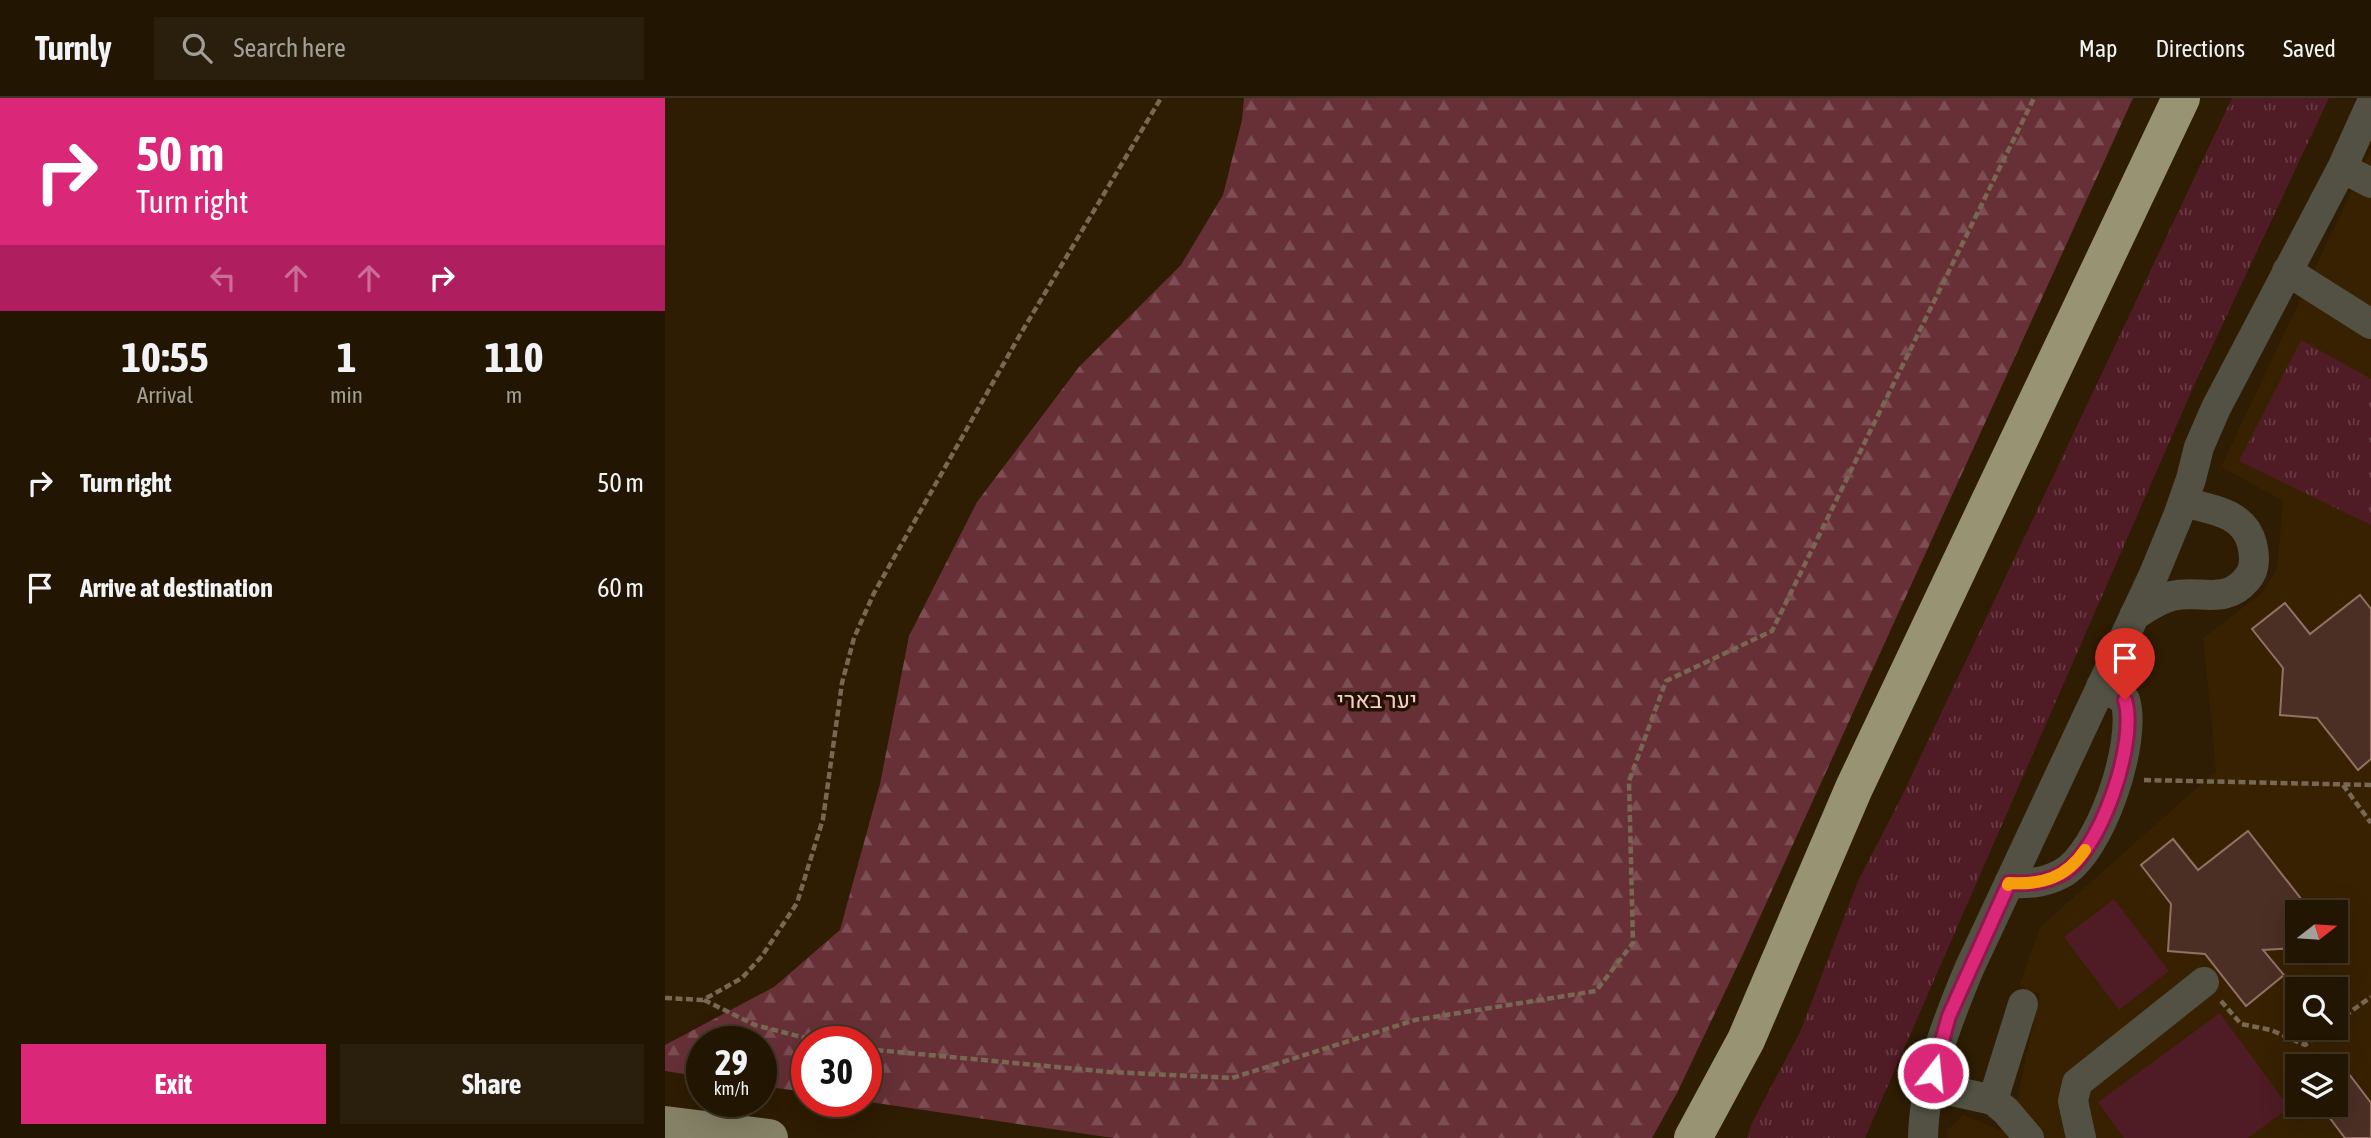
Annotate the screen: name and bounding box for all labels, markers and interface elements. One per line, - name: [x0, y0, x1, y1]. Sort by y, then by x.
- search box: [154, 17, 644, 80]
- text: Turnly: [35, 29, 112, 67]
- icon: search: [178, 29, 216, 67]
- text: Search here: [234, 33, 346, 63]
- text: Map: [2079, 35, 2117, 62]
- text: Directions: [2155, 35, 2245, 62]
- text: Saved: [2283, 35, 2336, 62]
- text: 50 m: [136, 125, 224, 181]
- icon: right: [21, 126, 112, 217]
- text: Turn right: [136, 183, 249, 220]
- icon: left: [204, 259, 242, 297]
- icon: ahead: [277, 259, 315, 297]
- icon: ahead: [350, 259, 388, 297]
- icon: right: [423, 259, 461, 297]
- text: 10:55: [121, 333, 209, 381]
- text: 1: [337, 333, 356, 381]
- text: 110: [484, 333, 544, 381]
- text: Arrival: [137, 382, 193, 408]
- text: min: [330, 382, 363, 408]
- text: m: [506, 382, 522, 408]
- icon: right: [21, 464, 59, 502]
- text: Turn right: [80, 468, 171, 498]
- text: 50 m: [597, 468, 644, 498]
- icon: arrive: [21, 569, 59, 607]
- text: Arrive at destination: [80, 573, 273, 603]
- text: 60 m: [597, 573, 644, 603]
- pin: [2095, 628, 2155, 700]
- icon: arrive: [2106, 639, 2144, 677]
- park label: יער בארי: [1337, 687, 1417, 713]
- north arrow: [2285, 900, 2349, 962]
- map controls: [2285, 900, 2348, 1117]
- button: search: [2285, 977, 2348, 1040]
- speed limit sign: 30: [791, 1026, 882, 1117]
- position arrow: [1896, 1036, 1970, 1110]
- text: 29: [715, 1042, 748, 1082]
- button: Exit: [21, 1044, 326, 1124]
- button: Share: [340, 1044, 644, 1124]
- button: layers: [2285, 1054, 2348, 1117]
- text: km/h: [714, 1078, 749, 1099]

